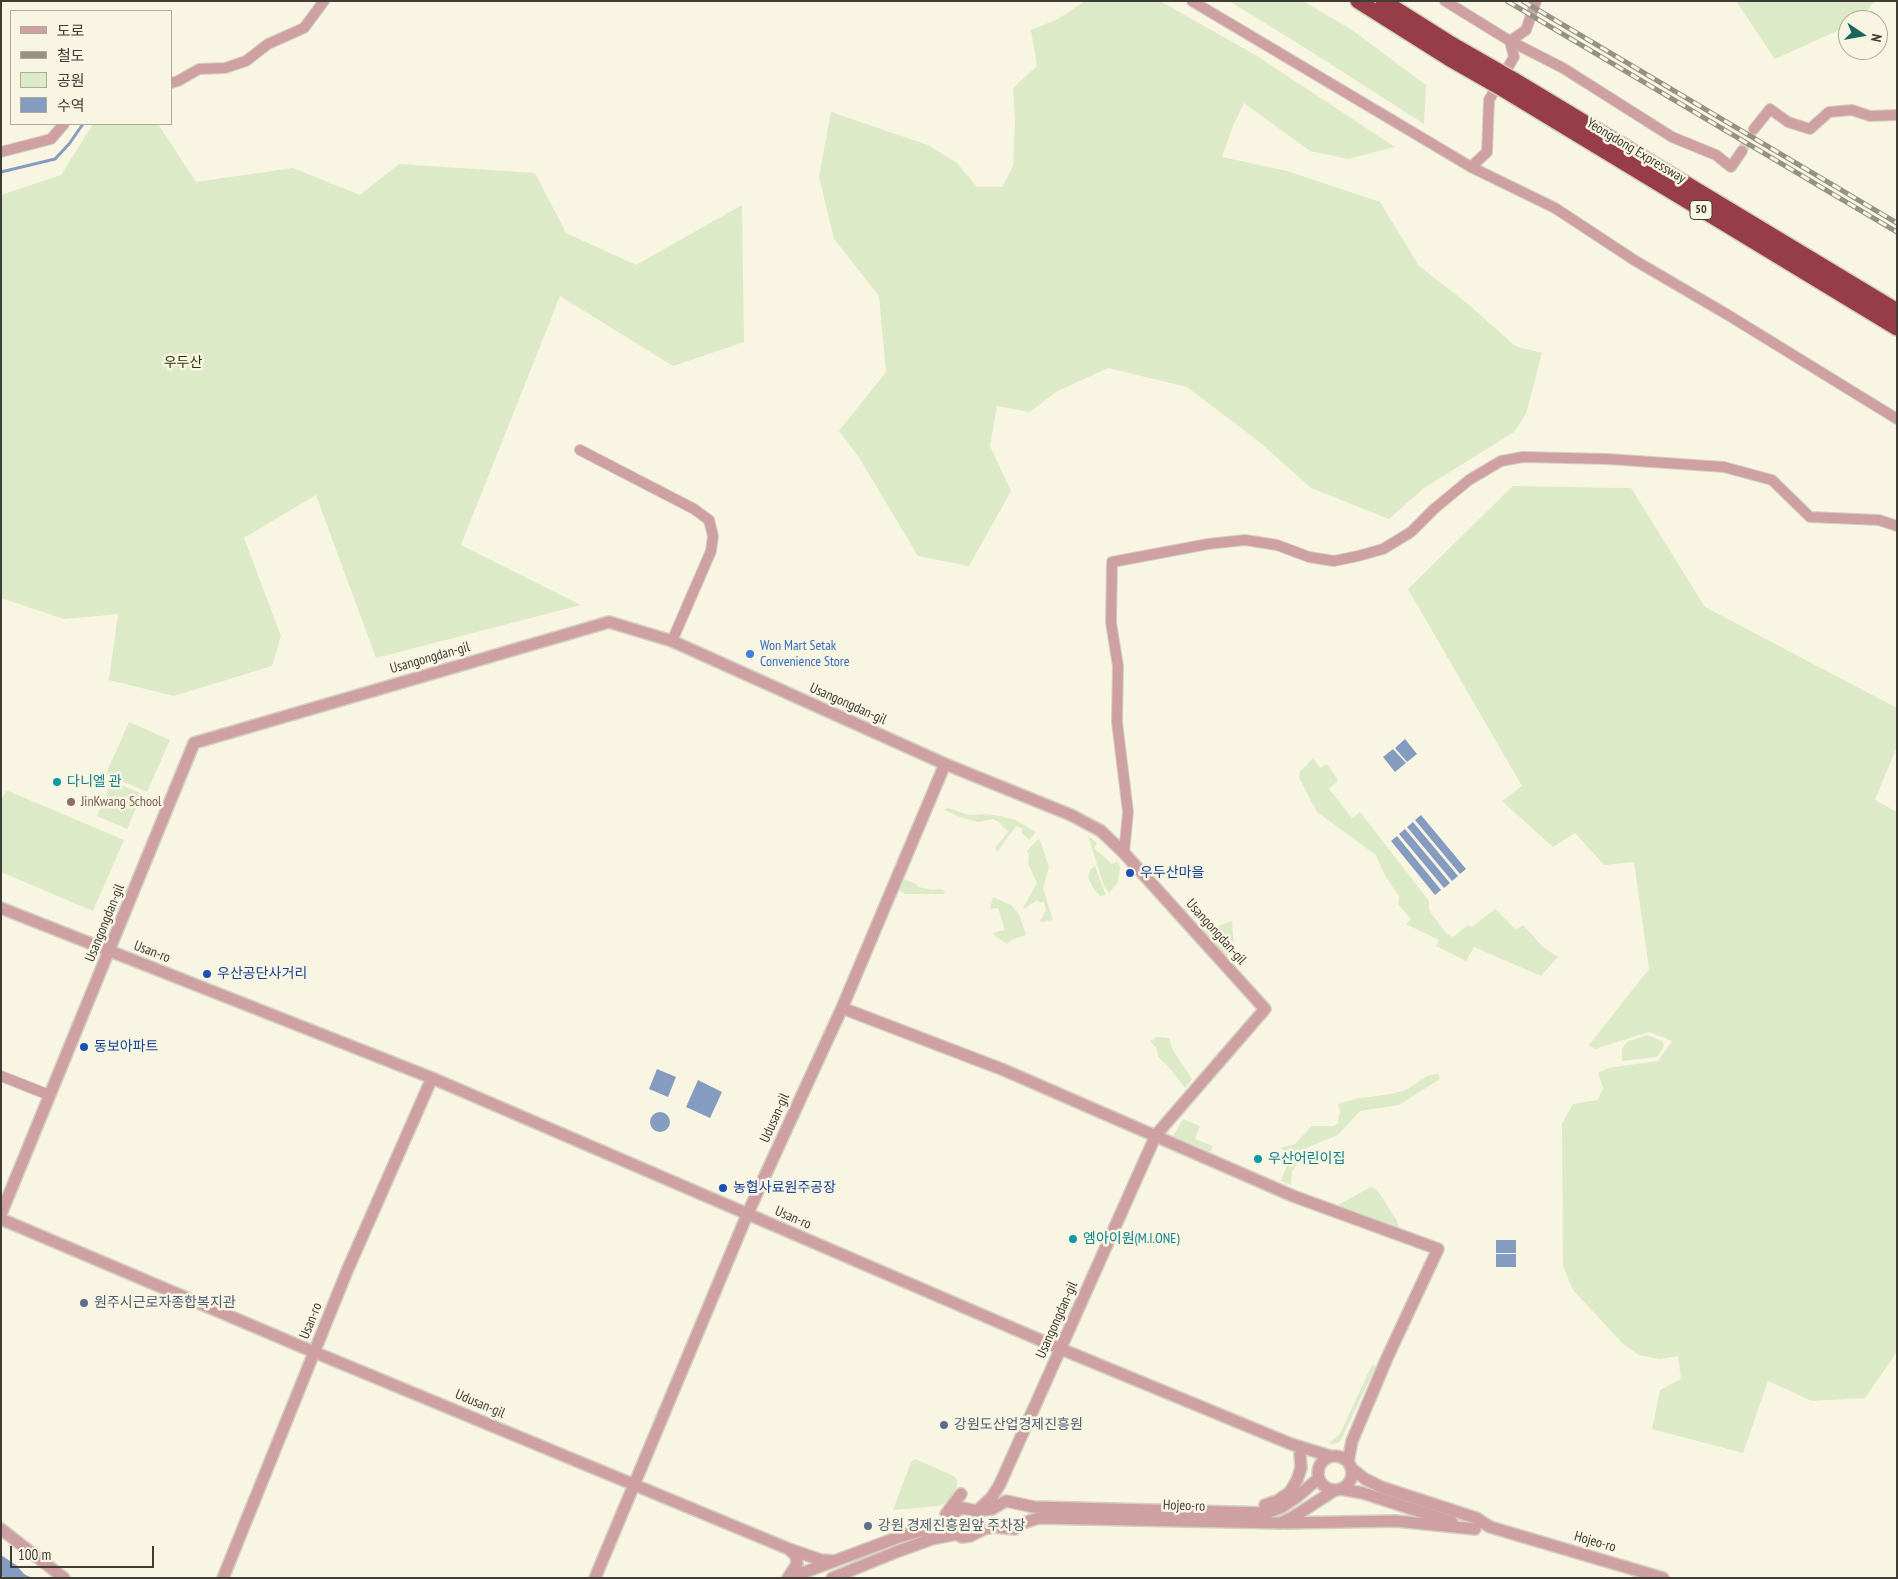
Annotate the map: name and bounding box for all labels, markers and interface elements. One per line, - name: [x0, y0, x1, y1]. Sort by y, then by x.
- legend: [10, 10, 172, 125]
- north arrow: [1838, 10, 1888, 60]
- text: 도로: [57, 21, 85, 40]
- text: N: [1867, 32, 1886, 43]
- text: 철도: [57, 46, 85, 65]
- text: 공원: [57, 71, 85, 90]
- text: 수역: [57, 96, 85, 115]
- street label: Yeongdong Expressway: [1583, 115, 1689, 187]
- road number: 50: [1690, 200, 1712, 220]
- park label: 우두산: [164, 355, 202, 371]
- place label: Won Mart Setak Convenience Store: [760, 638, 849, 670]
- street label: Usangongdan-gil: [388, 639, 472, 677]
- marker: Won Mart Setak Convenience Store: [744, 648, 756, 660]
- street label: Usangongdan-gil: [807, 680, 889, 728]
- place label: 다니엘 관: [67, 774, 121, 790]
- marker: 다니엘 관: [51, 776, 63, 788]
- place label: JinKwang School: [81, 794, 161, 810]
- marker: JinKwang School: [65, 796, 77, 808]
- place label: 우두산마을: [1140, 865, 1204, 881]
- marker: 우두산마을: [1124, 867, 1136, 879]
- street label: Usangongdan-gil: [82, 882, 128, 964]
- street label: Usangongdan-gil: [1182, 896, 1250, 968]
- street label: Usan-ro: [131, 937, 173, 967]
- place label: 우산공단사거리: [217, 966, 307, 982]
- marker: 우산공단사거리: [201, 968, 213, 980]
- place label: 동보아파트: [94, 1039, 158, 1055]
- marker: 동보아파트: [78, 1041, 90, 1053]
- street label: Udusan-gil: [757, 1091, 793, 1145]
- place label: 우산어린이집: [1268, 1151, 1345, 1167]
- marker: 우산어린이집: [1252, 1153, 1264, 1165]
- place label: 농협사료원주공장: [733, 1180, 836, 1196]
- marker: 농협사료원주공장: [717, 1182, 729, 1194]
- street label: Usan-ro: [772, 1203, 814, 1233]
- place label: 엠아이원(M.I.ONE): [1083, 1231, 1179, 1247]
- marker: 엠아이원(M.I.ONE): [1067, 1233, 1079, 1245]
- street label: Usangongdan-gil: [1033, 1279, 1081, 1361]
- place label: 원주시근로자종합복지관: [94, 1295, 236, 1311]
- marker: 원주시근로자종합복지관: [78, 1297, 90, 1309]
- street label: Usan-ro: [296, 1300, 326, 1342]
- street label: Udusan-gil: [453, 1386, 507, 1422]
- place label: 강원도산업경제진흥원: [954, 1417, 1083, 1433]
- marker: 강원도산업경제진흥원: [938, 1419, 950, 1431]
- street label: Hojeo-ro: [1163, 1497, 1205, 1515]
- place label: 강원 경제진흥원앞 주차장: [878, 1518, 1026, 1534]
- marker: 강원 경제진흥원앞 주차장: [862, 1520, 874, 1532]
- street label: Hojeo-ro: [1572, 1528, 1618, 1556]
- scale bar: [12, 1536, 156, 1568]
- text: 100 m: [18, 1545, 51, 1564]

